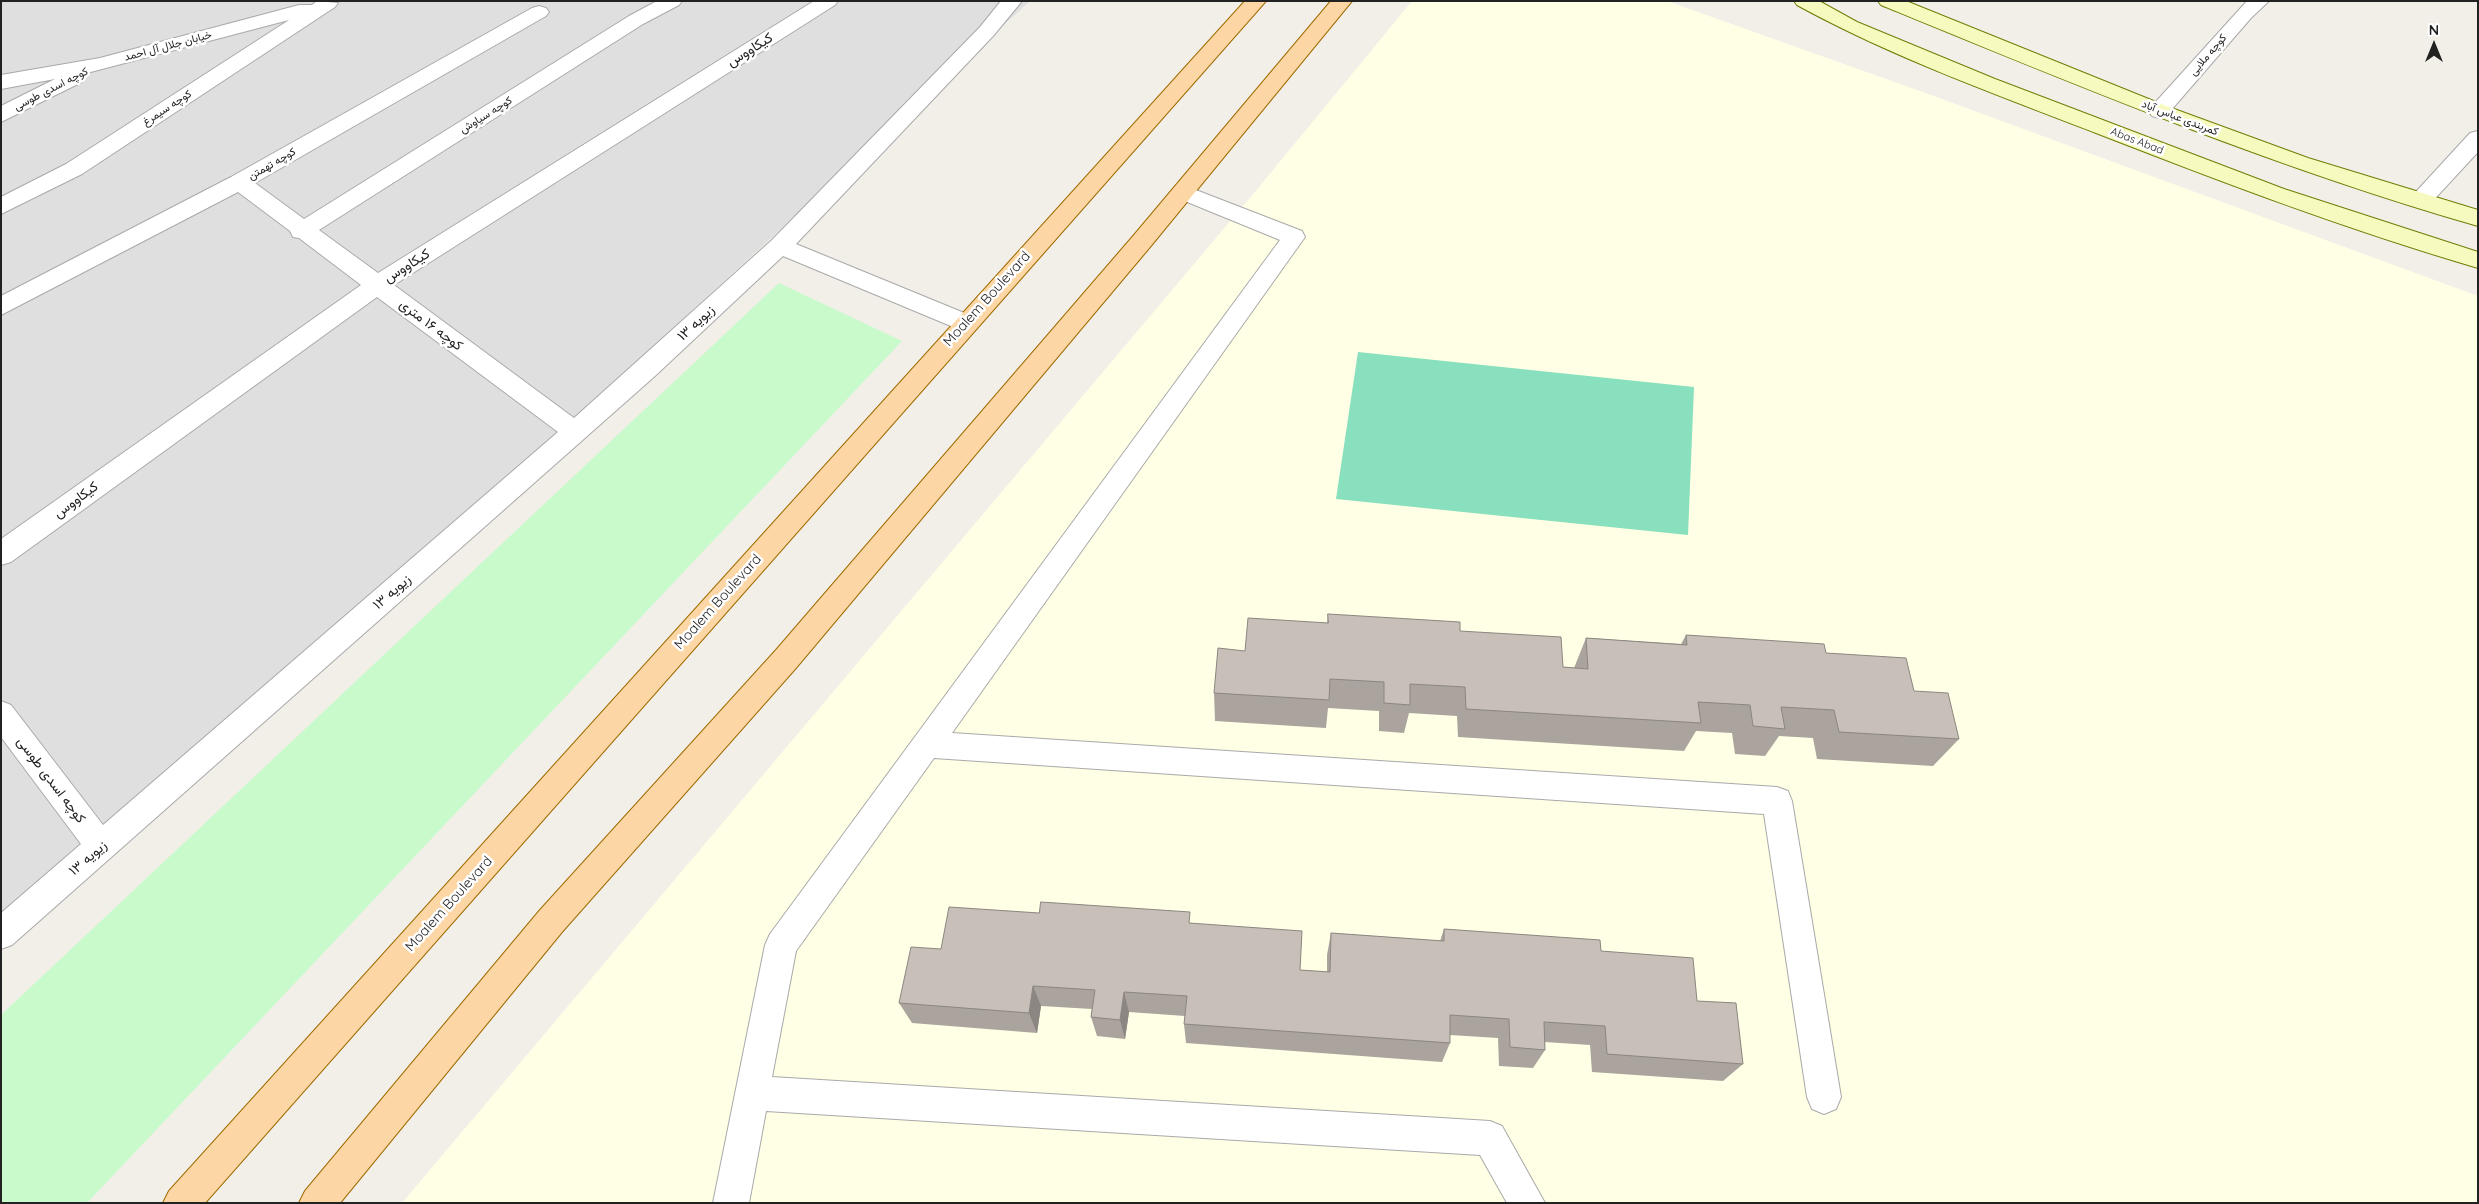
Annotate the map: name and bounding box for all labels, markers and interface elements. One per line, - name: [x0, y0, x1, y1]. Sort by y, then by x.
- north arrow: [2409, 20, 2459, 70]
- text: N: [2429, 21, 2439, 39]
- street label: خیابان جلال آل احمد: [123, 28, 213, 64]
- street label: کیکاووس: [724, 29, 776, 71]
- street label: کوچه ملایی: [2186, 32, 2230, 78]
- street label: کوچه اسدی طوسی: [12, 65, 90, 113]
- street label: کوچه سیمرغ: [140, 87, 194, 129]
- street label: کوچه سیاوش: [457, 94, 515, 136]
- street label: کمربندی عباس آباد: [2140, 97, 2220, 139]
- street label: Abas Abad: [2109, 125, 2165, 157]
- street label: کوچه تهمتن: [246, 145, 298, 183]
- street label: کیکاووس: [381, 245, 433, 287]
- street label: Moalem Boulevard: [940, 248, 1034, 350]
- street label: کوچه ۱۶ متری: [396, 296, 466, 354]
- street label: زیویه ۱۳: [674, 302, 718, 344]
- street label: کیکاووس: [50, 478, 102, 522]
- street label: Moalem Boulevard: [671, 551, 765, 653]
- street label: زیویه ۱۳: [370, 571, 414, 613]
- street label: کوچه اسدی طوسی: [13, 733, 89, 827]
- street label: زیویه ۱۳: [66, 837, 110, 879]
- street label: Moalem Boulevard: [402, 853, 496, 955]

